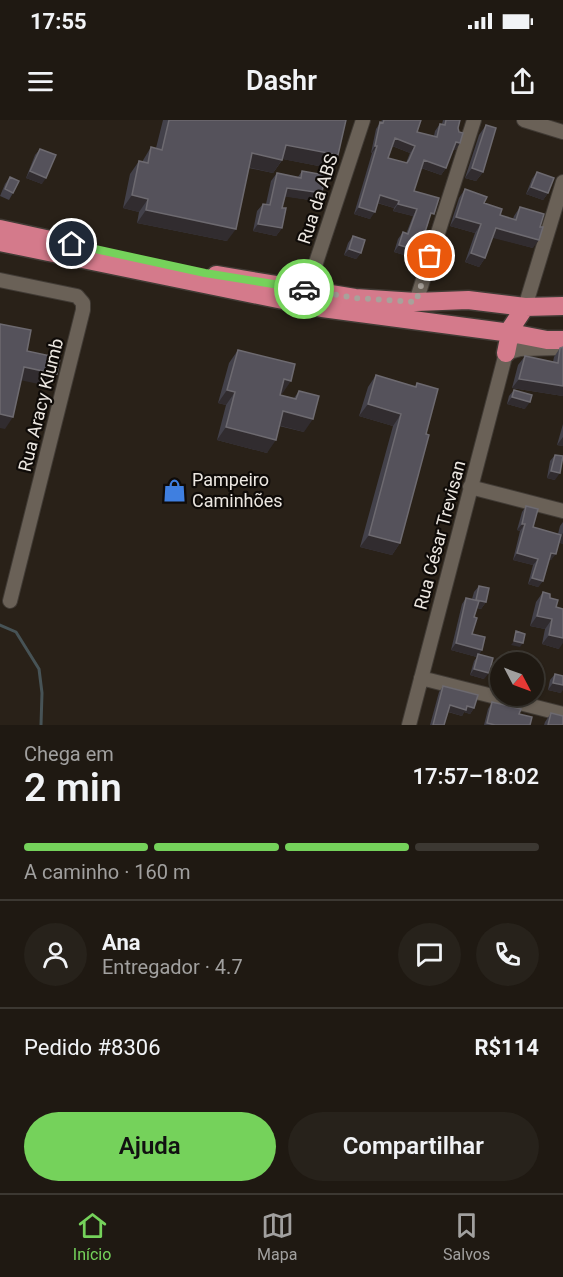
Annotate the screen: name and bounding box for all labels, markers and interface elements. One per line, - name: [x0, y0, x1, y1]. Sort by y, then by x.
- text: 17:55: [30, 9, 87, 34]
- icon: menu: [24, 65, 57, 98]
- text: Dashr: [246, 65, 317, 97]
- icon: share: [506, 65, 539, 98]
- street label: Rua da ABS: [293, 151, 342, 246]
- pin: [46, 218, 97, 269]
- icon: home: [55, 227, 88, 260]
- pin: [404, 230, 455, 281]
- icon: bag: [413, 239, 446, 272]
- courier: [274, 259, 334, 319]
- icon: car: [288, 273, 321, 306]
- street label: Rua Aracy Klumb: [14, 336, 67, 474]
- street label: Rua César Trevisan: [410, 458, 470, 612]
- place label: Pampeiro Caminhões: [192, 469, 283, 511]
- shop icon: Pampeiro Caminhões: [161, 477, 187, 503]
- north arrow: [490, 652, 544, 706]
- map controls: [490, 652, 544, 706]
- text: Chega em: [24, 742, 114, 766]
- text: 17:57–18:02: [412, 764, 539, 789]
- text: 2 min: [24, 765, 122, 811]
- text: A caminho · 160 m: [24, 860, 191, 884]
- button: person: [24, 923, 87, 986]
- button: chat: [398, 923, 461, 986]
- button: phone: [476, 923, 539, 986]
- text: Ana: [102, 930, 141, 955]
- text: Entregador · 4.7: [102, 955, 243, 979]
- text: Pedido #8306: [24, 1035, 161, 1060]
- text: R$114: [474, 1035, 539, 1060]
- button: Ajuda: [24, 1112, 276, 1181]
- button: Compartilhar: [288, 1112, 539, 1181]
- tab: Início: [73, 1209, 111, 1264]
- tab: Mapa: [257, 1209, 297, 1264]
- tab: Salvos: [443, 1209, 490, 1264]

